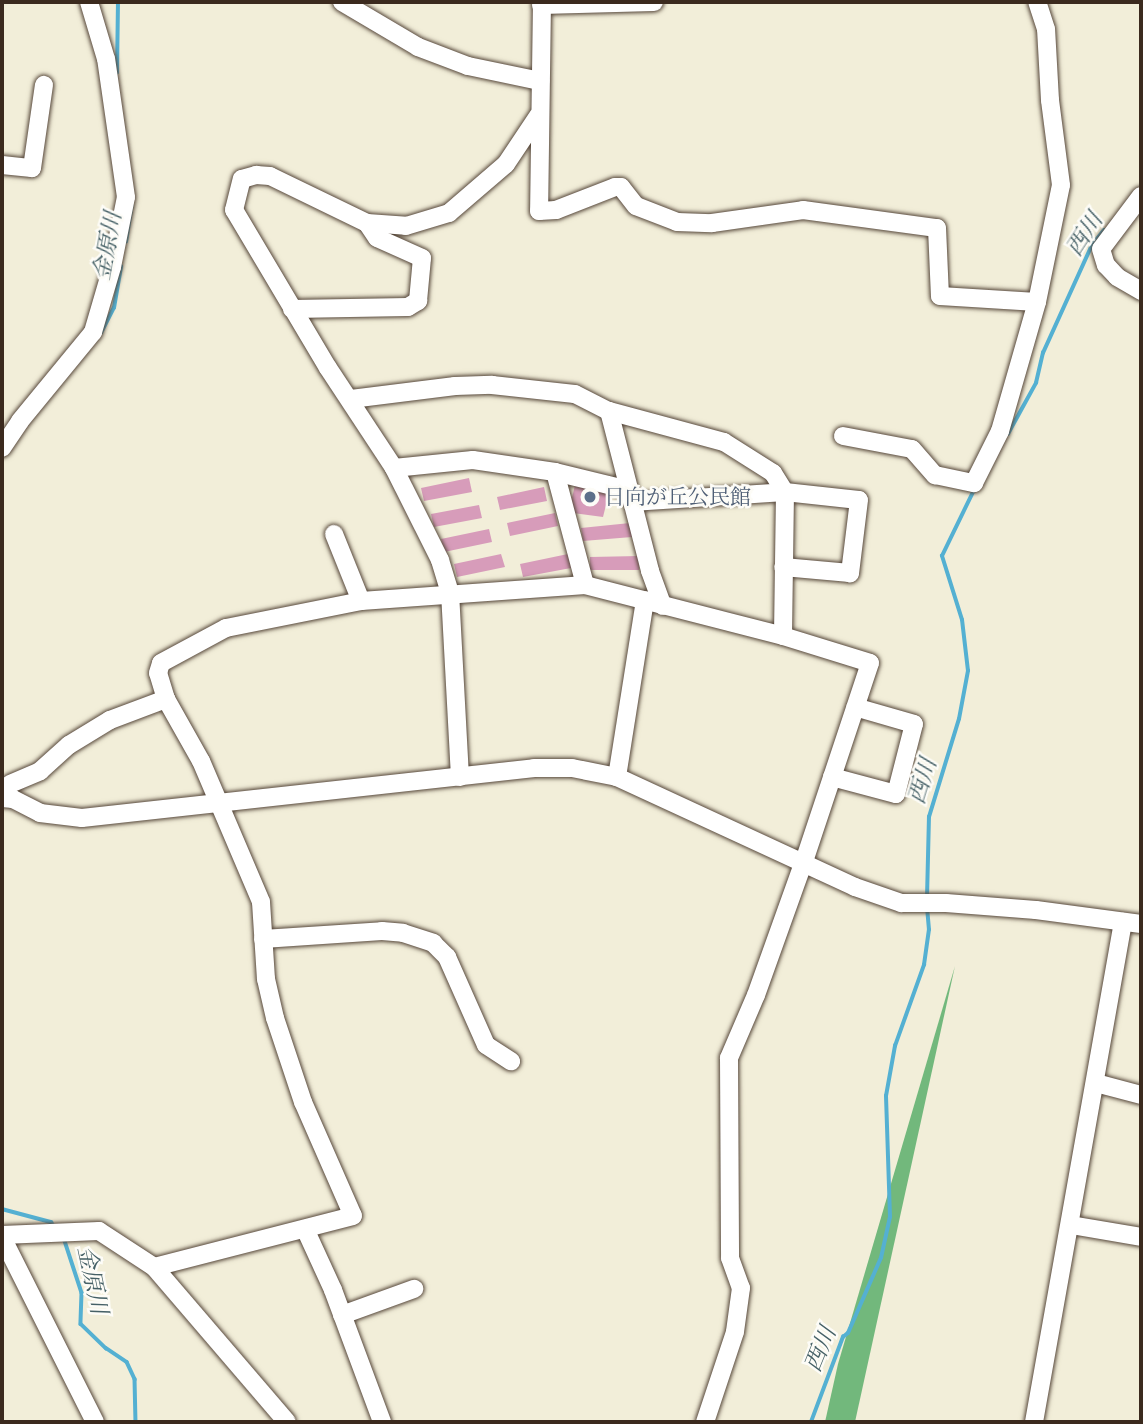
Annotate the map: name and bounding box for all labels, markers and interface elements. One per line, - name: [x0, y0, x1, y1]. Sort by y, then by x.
- water label: 西川: [1060, 207, 1108, 261]
- water label: 金原川: [87, 210, 127, 282]
- place label: 日向が丘公民館: [604, 484, 751, 510]
- marker: 日向が丘公民館: [582, 489, 598, 505]
- water label: 西川: [902, 755, 942, 807]
- water label: 金原川: [72, 1243, 114, 1317]
- water label: 西川: [799, 1323, 841, 1375]

